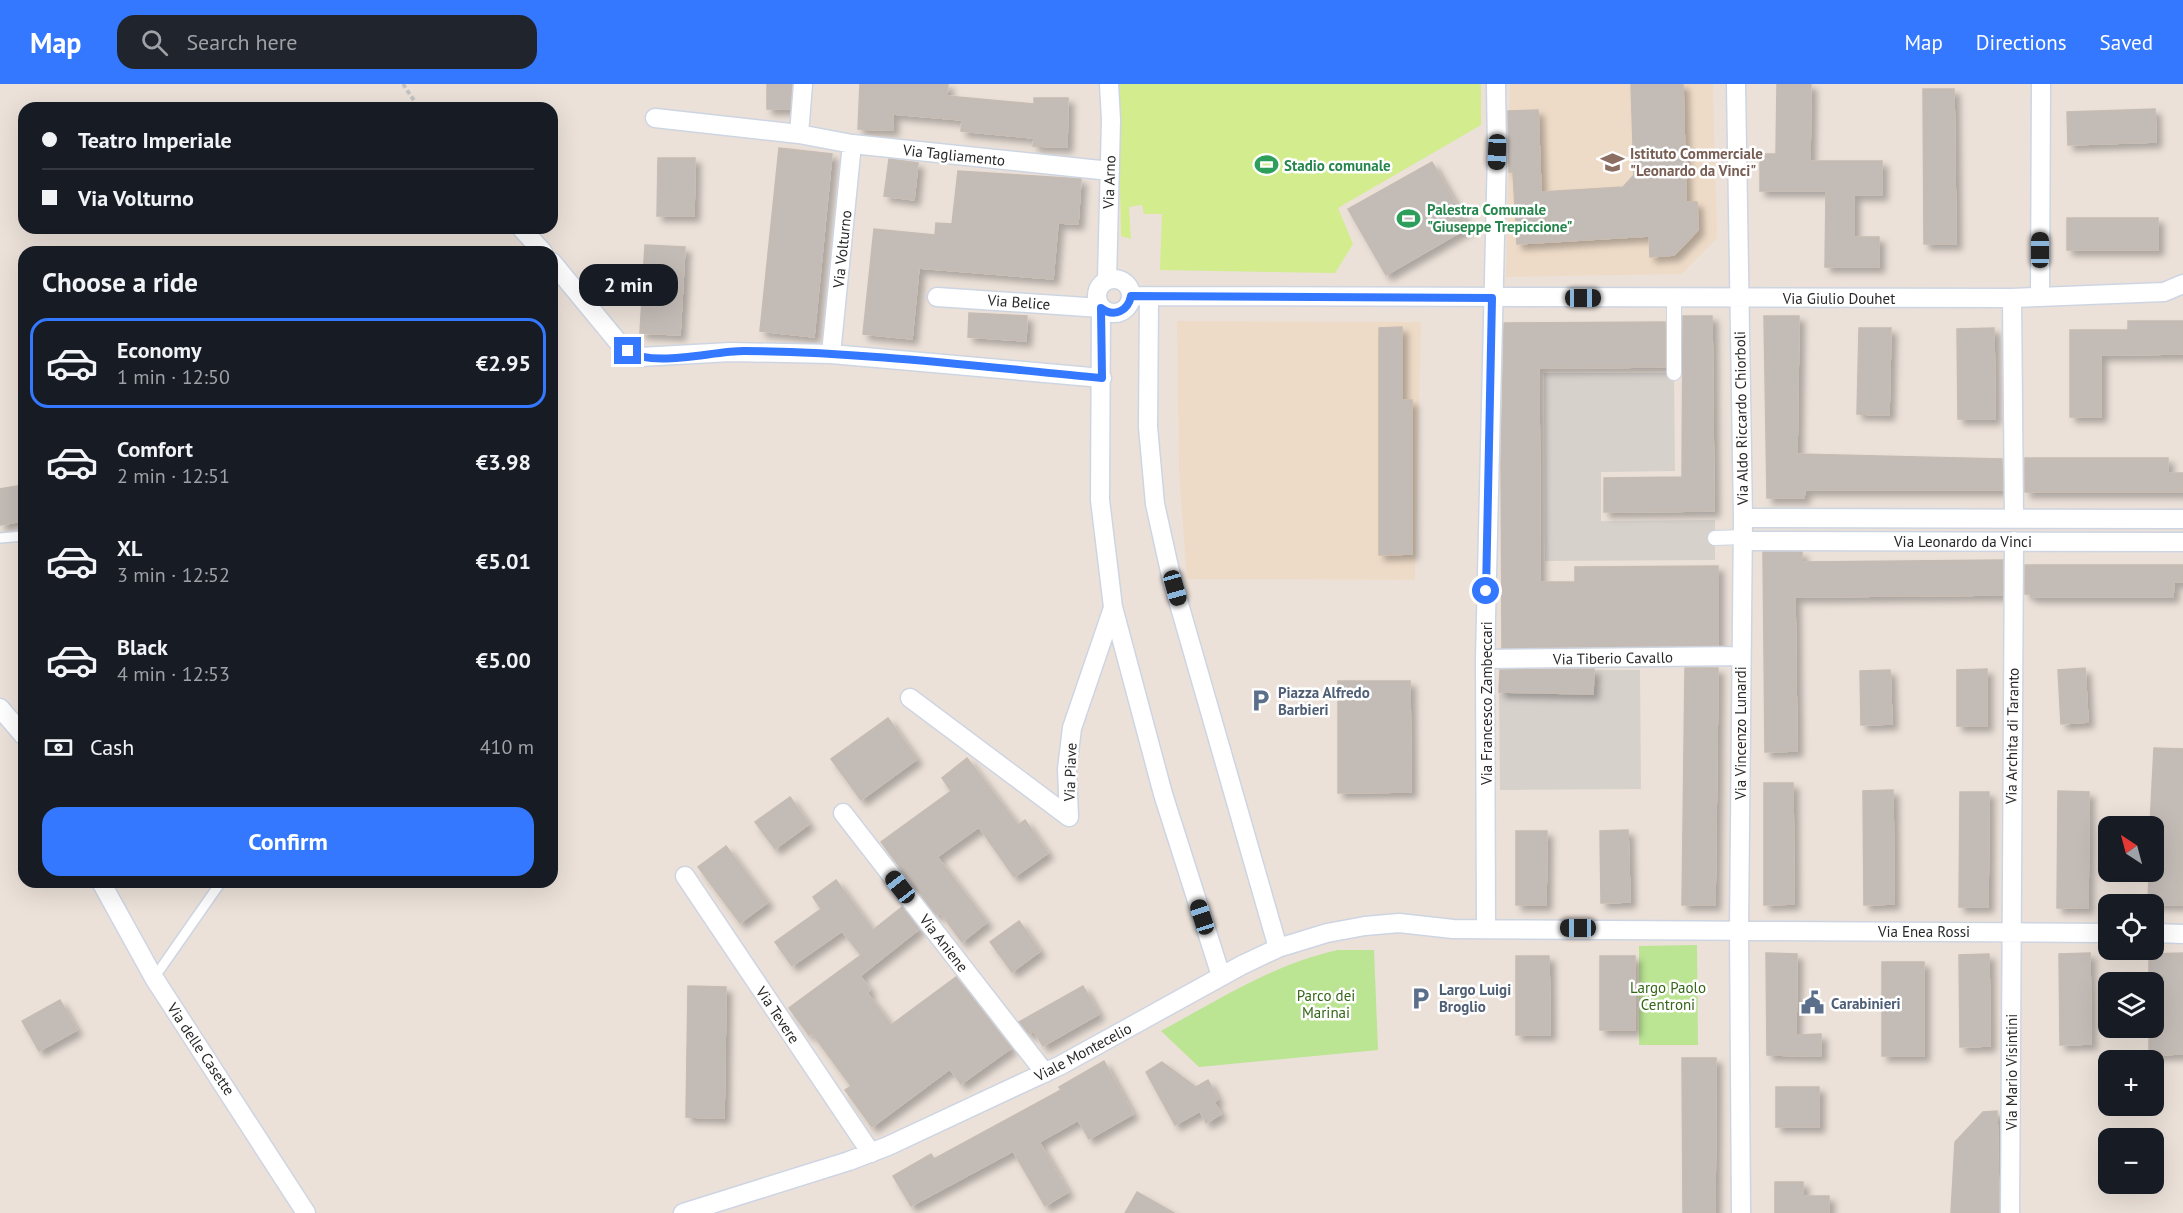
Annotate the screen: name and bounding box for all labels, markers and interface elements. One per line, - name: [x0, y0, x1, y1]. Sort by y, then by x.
- search box: [117, 15, 537, 69]
- text: Map: [30, 24, 81, 61]
- icon: search: [138, 26, 171, 59]
- text: Search here: [186, 28, 297, 56]
- text: Map: [1904, 29, 1943, 56]
- text: Directions: [1976, 29, 2067, 56]
- text: Saved: [2100, 29, 2153, 56]
- text: Teatro Imperiale: [78, 126, 232, 154]
- car: [1487, 134, 1507, 170]
- street label: Via Tagliamento: [901, 140, 1006, 170]
- place label: Istituto Commerciale "Leonardo da Vinci": [1630, 144, 1763, 180]
- school or university icon: Istituto Commerciale "Leonardo da Vinci": [1599, 149, 1625, 175]
- sports icon: Stadio comunale: [1253, 152, 1279, 178]
- street label: Via Arno: [1099, 155, 1119, 210]
- place label: Stadio comunale: [1284, 156, 1391, 175]
- text: Via Volturno: [78, 184, 194, 212]
- place label: Palestra Comunale "Giuseppe Trepiccione": [1427, 200, 1573, 236]
- sports icon: Palestra Comunale "Giuseppe Trepiccione": [1396, 205, 1422, 231]
- street label: Via Volturno: [828, 209, 856, 290]
- car: [2031, 232, 2049, 268]
- callout: 2 min: [578, 264, 678, 306]
- text: Choose a ride: [42, 265, 198, 299]
- text: 2 min: [604, 272, 653, 298]
- car: [1565, 289, 1601, 307]
- street label: Via Giulio Douhet: [1782, 289, 1895, 308]
- street label: Via Belice: [986, 290, 1051, 314]
- street label: Via Aldo Riccardo Chiorboli: [1730, 331, 1752, 506]
- icon: car: [45, 336, 99, 390]
- text: Economy: [117, 336, 201, 364]
- route end: [614, 337, 641, 364]
- text: €2.95: [476, 349, 531, 377]
- text: 1 min · 12:50: [117, 364, 230, 390]
- icon: car: [45, 435, 99, 489]
- text: Comfort: [117, 435, 193, 463]
- text: €3.98: [476, 448, 531, 476]
- text: 2 min · 12:51: [117, 463, 230, 489]
- street label: Via Leonardo da Vinci: [1893, 532, 2032, 551]
- icon: car: [45, 534, 99, 588]
- text: XL: [117, 534, 142, 562]
- text: €5.01: [476, 547, 531, 575]
- text: 3 min · 12:52: [117, 562, 230, 588]
- car: [1161, 568, 1189, 608]
- route start: [1472, 577, 1499, 604]
- street label: Via Francesco Zambeccari: [1477, 621, 1496, 786]
- icon: car: [45, 633, 99, 687]
- text: Black: [117, 633, 168, 661]
- text: €5.00: [476, 646, 531, 674]
- street label: Via Tiberio Cavallo: [1552, 647, 1673, 669]
- text: 4 min · 12:53: [117, 661, 230, 687]
- street label: Via Vincenzo Lunardi: [1731, 666, 1750, 801]
- street label: Via Archita di Taranto: [2001, 668, 2023, 805]
- place label: Piazza Alfredo Barbieri: [1278, 683, 1370, 719]
- parking icon: Piazza Alfredo Barbieri: [1247, 688, 1273, 714]
- icon: cash: [42, 731, 75, 764]
- text: Cash: [90, 733, 134, 761]
- text: 410 m: [480, 734, 534, 760]
- street label: Via Piave: [1059, 742, 1081, 803]
- button: Confirm: [42, 807, 534, 876]
- north arrow: [2098, 816, 2164, 882]
- map controls: [2098, 816, 2164, 1194]
- car: [882, 867, 918, 907]
- button: locate: [2098, 894, 2164, 960]
- car: [1188, 897, 1216, 937]
- street label: Via Aniene: [915, 910, 972, 976]
- car: [1560, 919, 1596, 937]
- street label: Via Enea Rossi: [1877, 922, 1970, 941]
- button: layers: [2098, 972, 2164, 1038]
- park label: Largo Paolo Centroni: [1630, 978, 1706, 1014]
- place label: Largo Luigi Broglio: [1439, 980, 1511, 1016]
- street label: Via Tevere: [751, 982, 804, 1047]
- parking icon: Largo Luigi Broglio: [1408, 985, 1434, 1011]
- park label: Parco dei Marinai: [1297, 986, 1355, 1022]
- public building icon: Carabinieri: [1800, 990, 1826, 1016]
- place label: Carabinieri: [1831, 994, 1901, 1013]
- street label: Via delle Casette: [163, 998, 239, 1099]
- street label: Via Mario Visintini: [2002, 1014, 2021, 1131]
- street label: Viale Montecelio: [1030, 1019, 1135, 1086]
- button: +: [2098, 1050, 2164, 1116]
- button: −: [2098, 1128, 2164, 1194]

